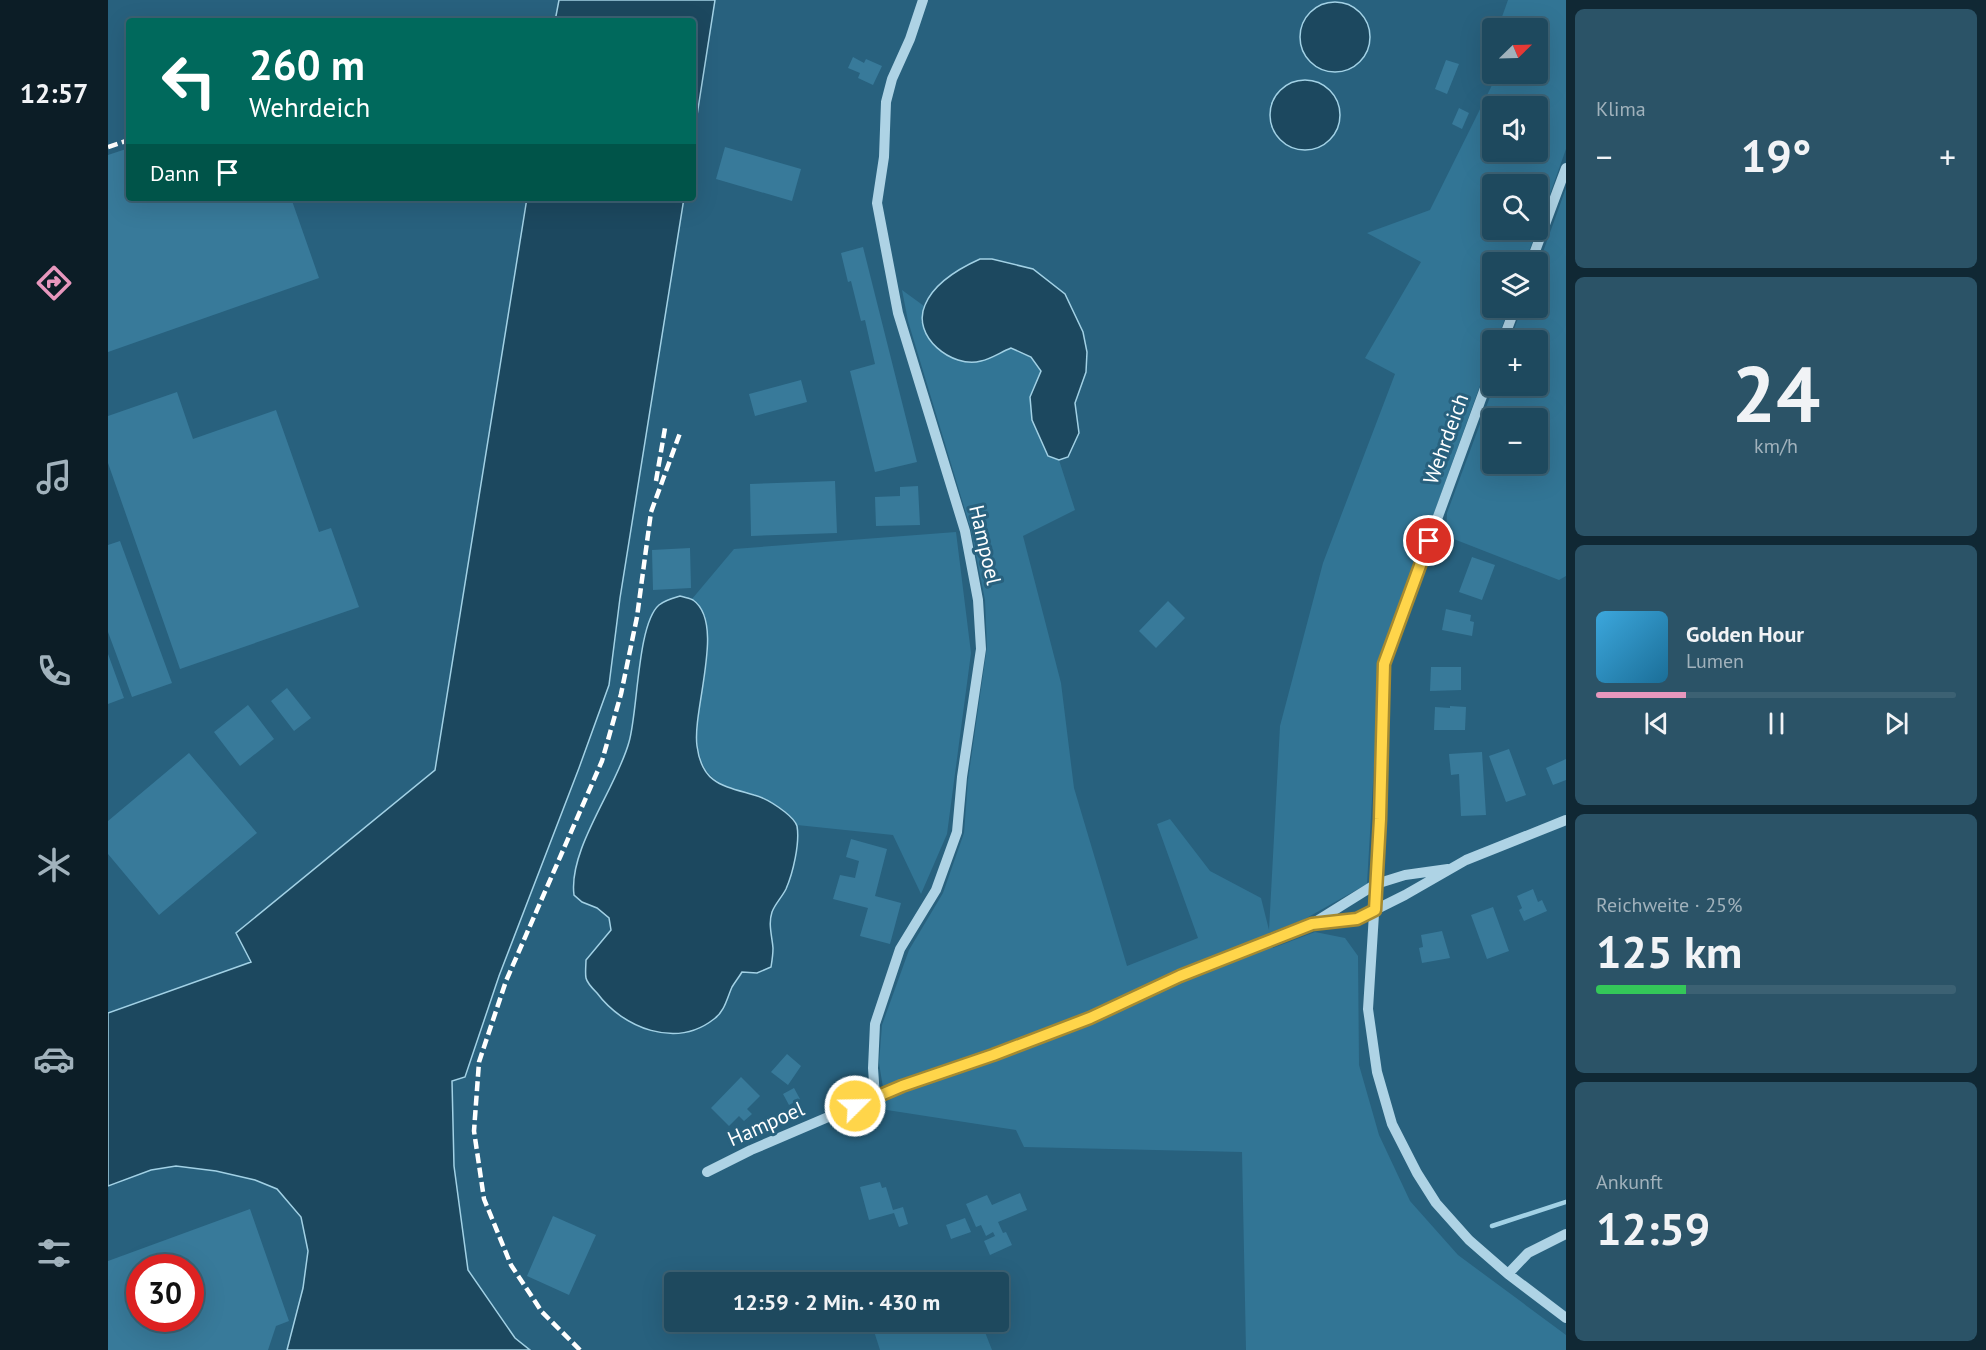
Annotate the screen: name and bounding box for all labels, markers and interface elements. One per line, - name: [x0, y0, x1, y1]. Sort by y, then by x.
- north arrow: [1482, 18, 1548, 84]
- map controls: [1482, 18, 1548, 474]
- text: 260 m: [249, 37, 365, 92]
- icon: left: [150, 42, 228, 120]
- text: 12:57: [20, 76, 88, 110]
- text: Wehrdeich: [249, 90, 370, 124]
- button: sound: [1482, 96, 1548, 162]
- text: Klima: [1596, 96, 1646, 122]
- text: 19°: [1741, 126, 1811, 184]
- text: −: [1596, 135, 1613, 178]
- text: +: [1939, 135, 1956, 178]
- icon: arrive: [211, 156, 244, 189]
- text: Dann: [150, 159, 199, 187]
- button: search: [1482, 174, 1548, 240]
- button: layers: [1482, 252, 1548, 318]
- icon: directions: [33, 262, 75, 304]
- button: +: [1482, 330, 1548, 396]
- text: 24: [1732, 343, 1820, 444]
- street label: Wehrdeich: [1417, 390, 1474, 488]
- button: −: [1482, 408, 1548, 474]
- text: km/h: [1754, 433, 1798, 459]
- icon: music: [33, 456, 75, 498]
- street label: Hampoel: [963, 502, 1008, 587]
- pin: [1403, 515, 1454, 566]
- icon: arrive: [1412, 524, 1445, 557]
- text: Golden Hour: [1686, 620, 1804, 648]
- text: Lumen: [1686, 648, 1744, 674]
- icon: phone: [33, 650, 75, 692]
- icon: previous: [1640, 707, 1673, 740]
- icon: pause: [1760, 707, 1793, 740]
- icon: next: [1880, 707, 1913, 740]
- icon: climate: [33, 844, 75, 886]
- text: Reichweite · 25%: [1596, 892, 1742, 918]
- text: 125 km: [1596, 922, 1742, 980]
- icon: car: [33, 1038, 75, 1080]
- position arrow: [823, 1074, 887, 1138]
- street label: Hampoel: [723, 1095, 808, 1152]
- text: Ankunft: [1596, 1169, 1663, 1195]
- text: 12:59: [1596, 1199, 1710, 1257]
- icon: filters: [33, 1232, 75, 1274]
- speed limit sign: 30: [126, 1254, 204, 1332]
- text: 12:59 · 2 Min. · 430 m: [733, 1288, 940, 1316]

